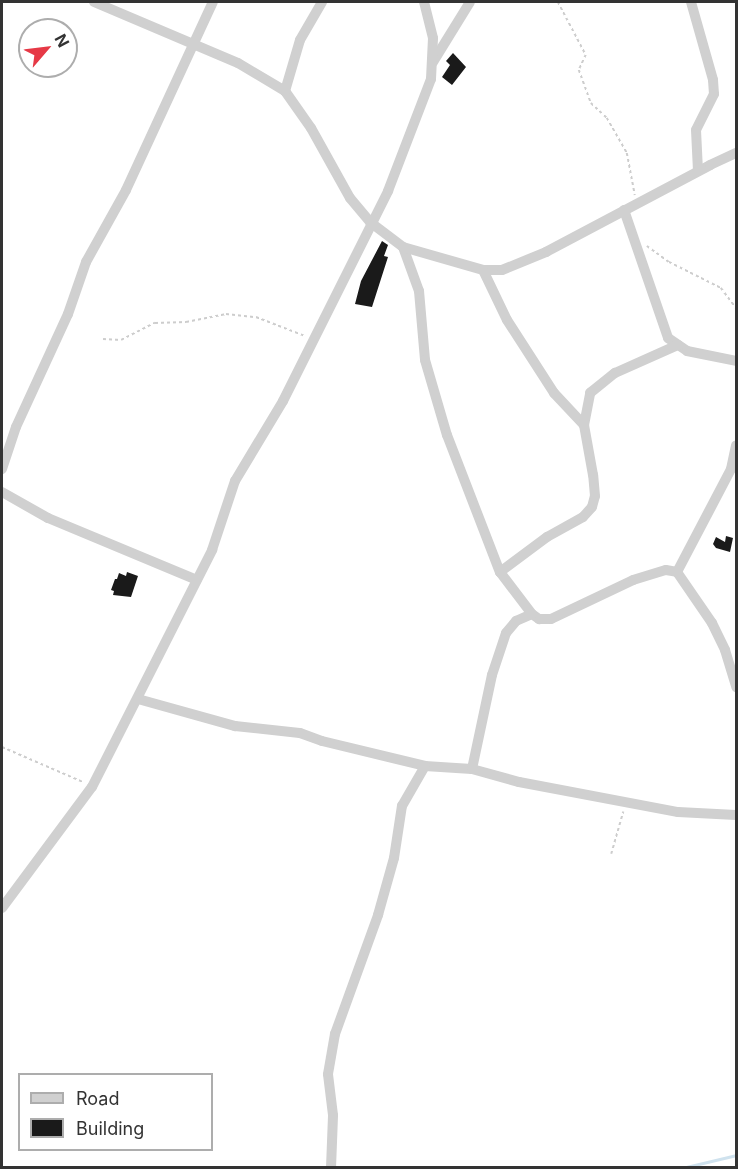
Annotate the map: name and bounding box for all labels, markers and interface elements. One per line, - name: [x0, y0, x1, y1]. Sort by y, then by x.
- north arrow: [18, 18, 78, 78]
- text: N: [50, 30, 74, 51]
- legend: [18, 1073, 213, 1151]
- text: Road: [76, 1088, 119, 1109]
- text: Building: [76, 1118, 144, 1139]

